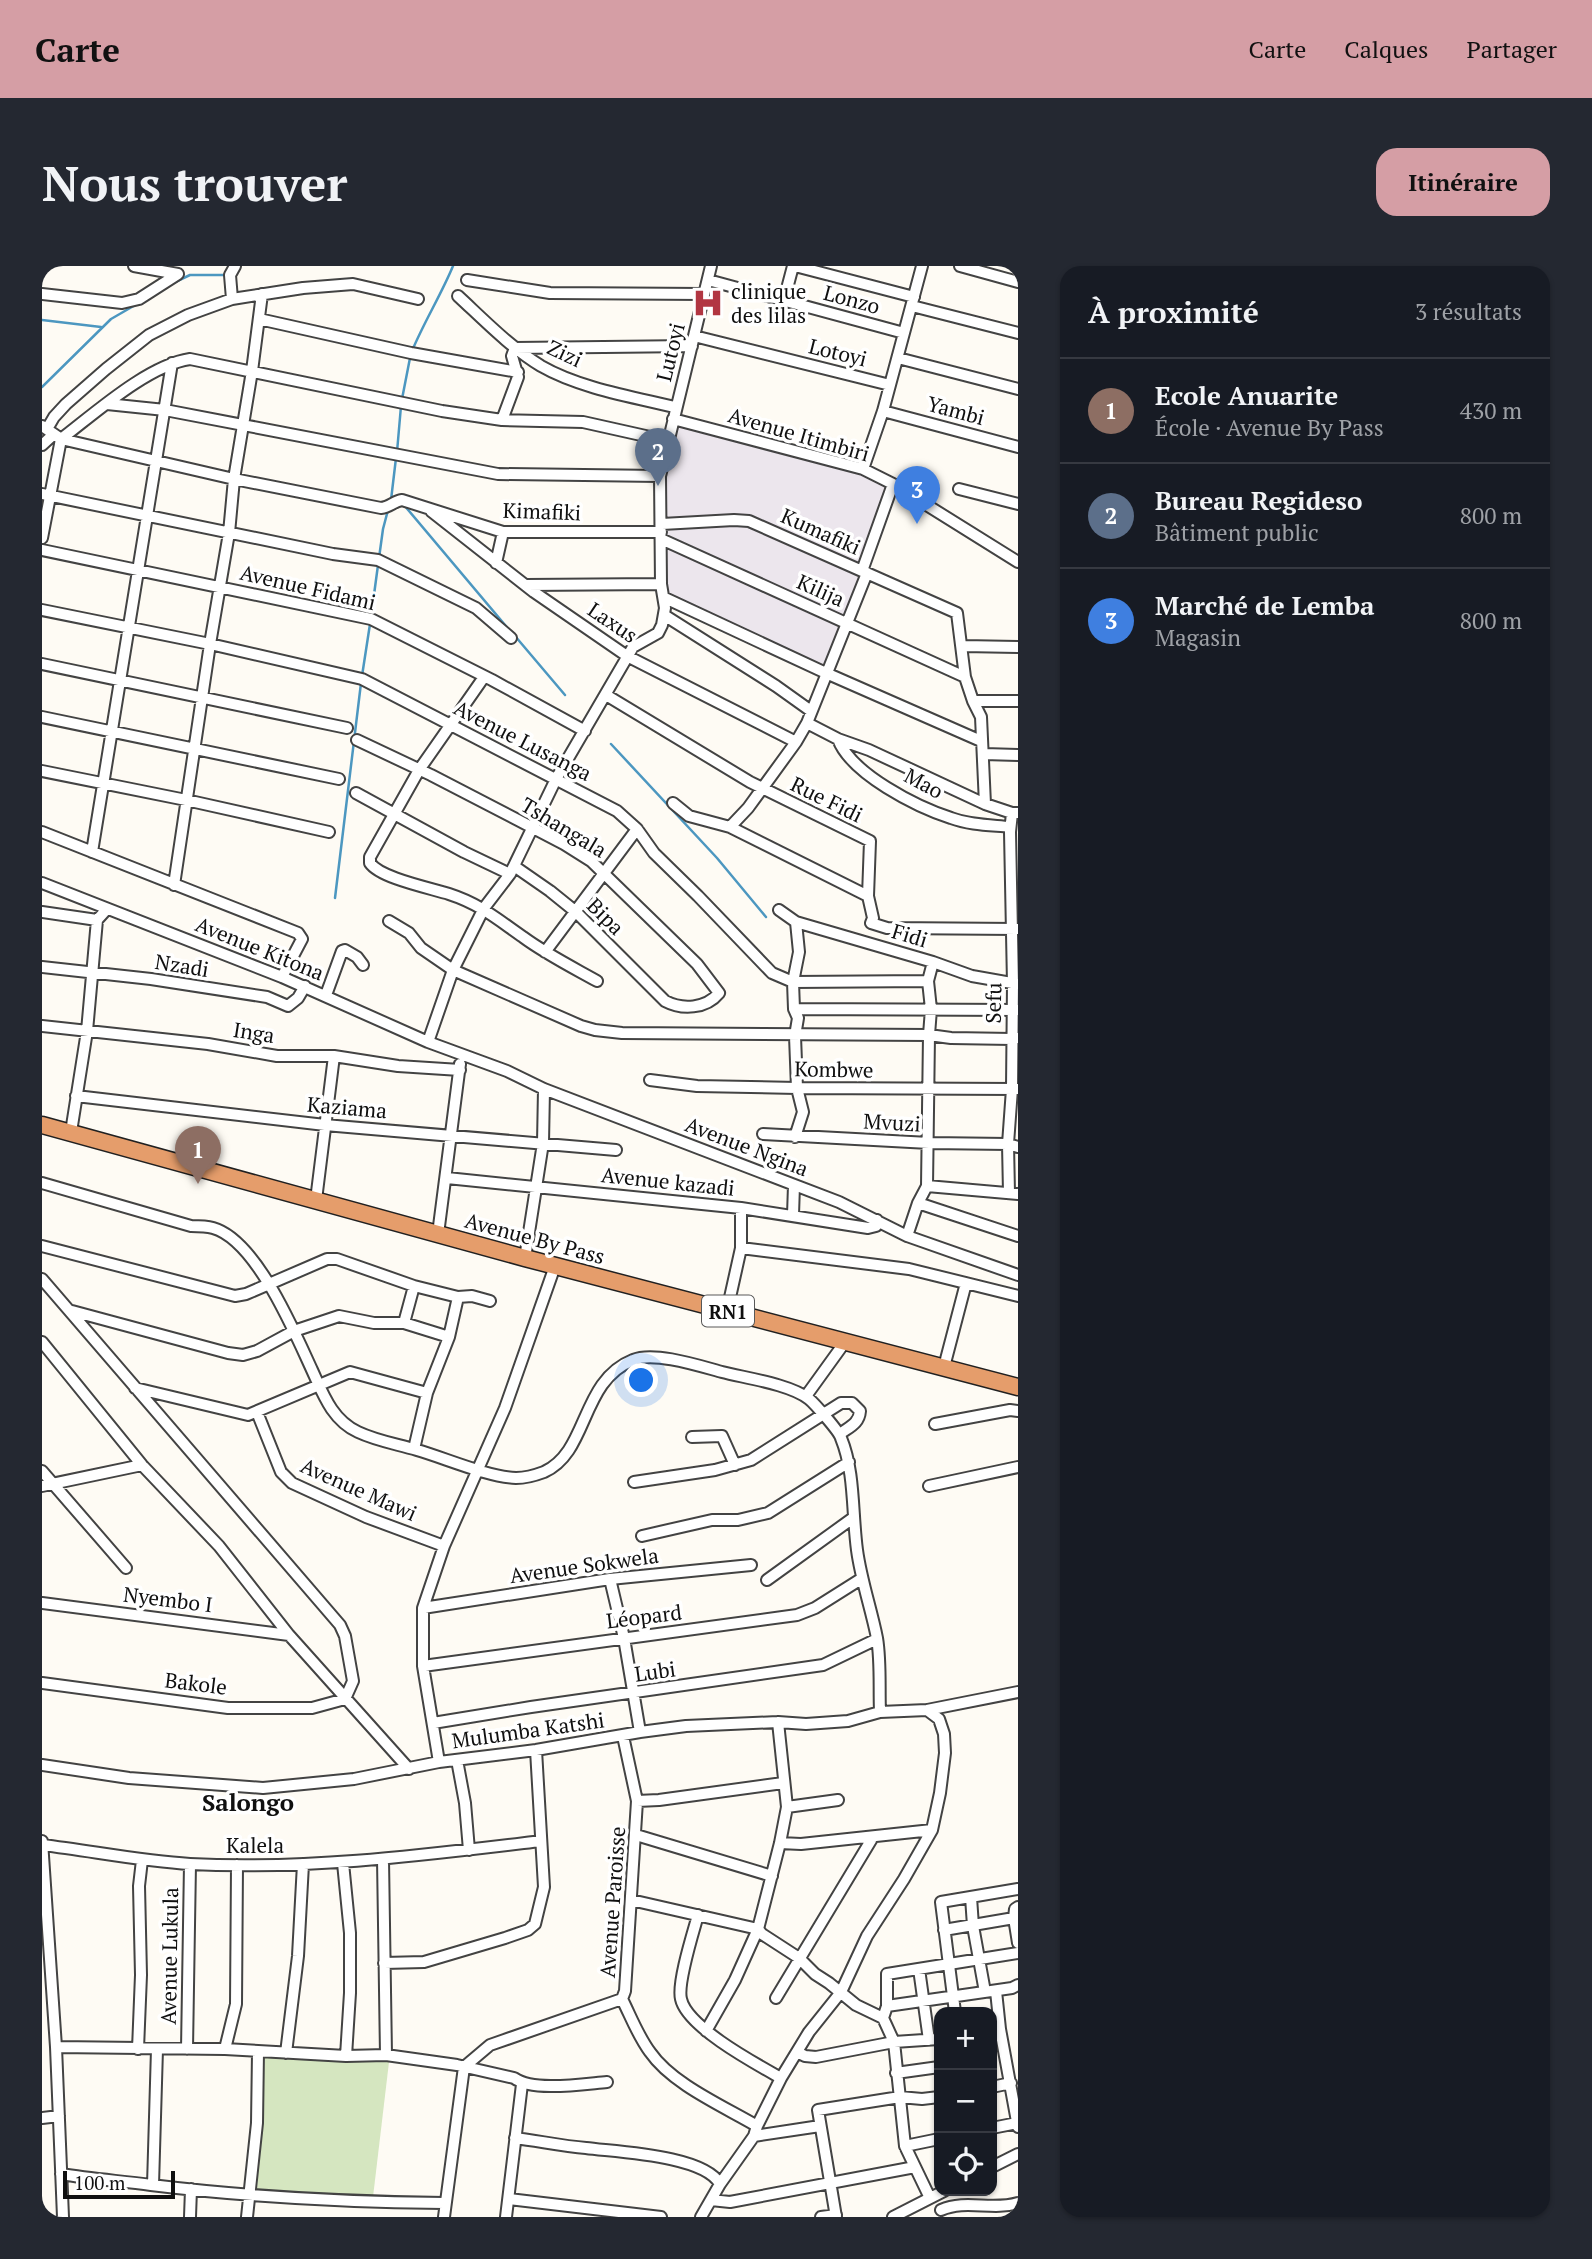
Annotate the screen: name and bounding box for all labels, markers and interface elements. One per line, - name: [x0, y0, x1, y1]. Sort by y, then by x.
- text: Carte: [35, 28, 120, 71]
- text: Carte: [1248, 33, 1306, 65]
- text: Calques: [1344, 33, 1428, 65]
- text: Partager: [1466, 33, 1557, 65]
- button: Itinéraire: [1376, 148, 1550, 216]
- text: Nous trouver: [42, 150, 347, 215]
- place label: clinique des lilas: [731, 277, 806, 329]
- street label: Lonzo: [821, 278, 883, 320]
- hospital icon: clinique des lilas: [691, 286, 725, 320]
- text: À proximité: [1088, 292, 1259, 332]
- text: 3 résultats: [1415, 296, 1522, 327]
- street label: Lutoyi: [649, 320, 691, 384]
- street label: Lotoyi: [806, 331, 870, 373]
- street label: Zizi: [543, 333, 587, 373]
- text: Ecole Anuarite: [1155, 378, 1338, 412]
- street label: Yambi: [924, 389, 988, 431]
- text: 1: [1105, 395, 1118, 426]
- text: 430 m: [1460, 395, 1522, 426]
- street label: Avenue Itimbiri: [725, 400, 873, 468]
- text: École · Avenue By Pass: [1155, 412, 1384, 443]
- pin: 2: [635, 428, 681, 486]
- pin: 3: [894, 466, 940, 524]
- text: Bureau Regideso: [1155, 483, 1362, 517]
- street label: Kimafiki: [502, 496, 582, 526]
- text: 2: [1105, 500, 1118, 531]
- text: 800 m: [1460, 500, 1522, 531]
- street label: Kumafiki: [777, 501, 865, 561]
- text: Bâtiment public: [1155, 517, 1319, 548]
- street label: Avenue Fidami: [237, 558, 379, 616]
- street label: Kilija: [793, 567, 850, 613]
- text: Marché de Lemba: [1155, 588, 1375, 622]
- street label: Laxus: [583, 595, 643, 649]
- text: 3: [1105, 605, 1118, 636]
- text: 800 m: [1460, 605, 1522, 636]
- text: Magasin: [1155, 622, 1241, 653]
- street label: Avenue Lusanga: [449, 693, 597, 787]
- street label: Mao: [900, 761, 948, 805]
- street label: Rue Fidi: [786, 770, 868, 828]
- street label: Tshangala: [516, 790, 612, 864]
- street label: Bipa: [581, 891, 631, 941]
- street label: Avenue Kitona: [192, 910, 329, 987]
- street label: Fidi: [889, 916, 931, 954]
- street label: Nzadi: [153, 947, 211, 983]
- street label: Sefu: [979, 982, 1007, 1024]
- street label: Inga: [231, 1015, 277, 1049]
- street label: Kombwe: [794, 1054, 874, 1084]
- street label: Kaziama: [306, 1090, 388, 1124]
- street label: Mvuzi: [863, 1107, 921, 1137]
- street label: Avenue Ngina: [681, 1110, 813, 1182]
- pin: 1: [175, 1126, 221, 1184]
- street label: Avenue kazadi: [600, 1160, 736, 1202]
- street label: Avenue By Pass: [462, 1206, 608, 1270]
- road number: RN1: [702, 1296, 754, 1326]
- your location: [624, 1363, 658, 1397]
- street label: Avenue Mawi: [297, 1451, 421, 1527]
- street label: Avenue Sokwela: [508, 1541, 661, 1589]
- street label: Nyembo I: [122, 1580, 214, 1618]
- street label: Léopard: [605, 1597, 684, 1635]
- street label: Lubi: [633, 1654, 677, 1688]
- street label: Bakole: [163, 1665, 229, 1701]
- street label: Mulumba Katshi: [450, 1705, 606, 1755]
- district label: Salongo: [202, 1786, 294, 1818]
- street label: Avenue Paroisse: [593, 1825, 631, 1979]
- street label: Kalela: [226, 1831, 284, 1859]
- street label: Avenue Lukula: [154, 1887, 184, 2025]
- map controls: [934, 2007, 997, 2196]
- button: +: [934, 2007, 997, 2070]
- button: −: [934, 2070, 997, 2133]
- button: locate: [934, 2133, 997, 2196]
- scale bar: [63, 2168, 175, 2200]
- text: 100 m: [74, 2170, 125, 2195]

